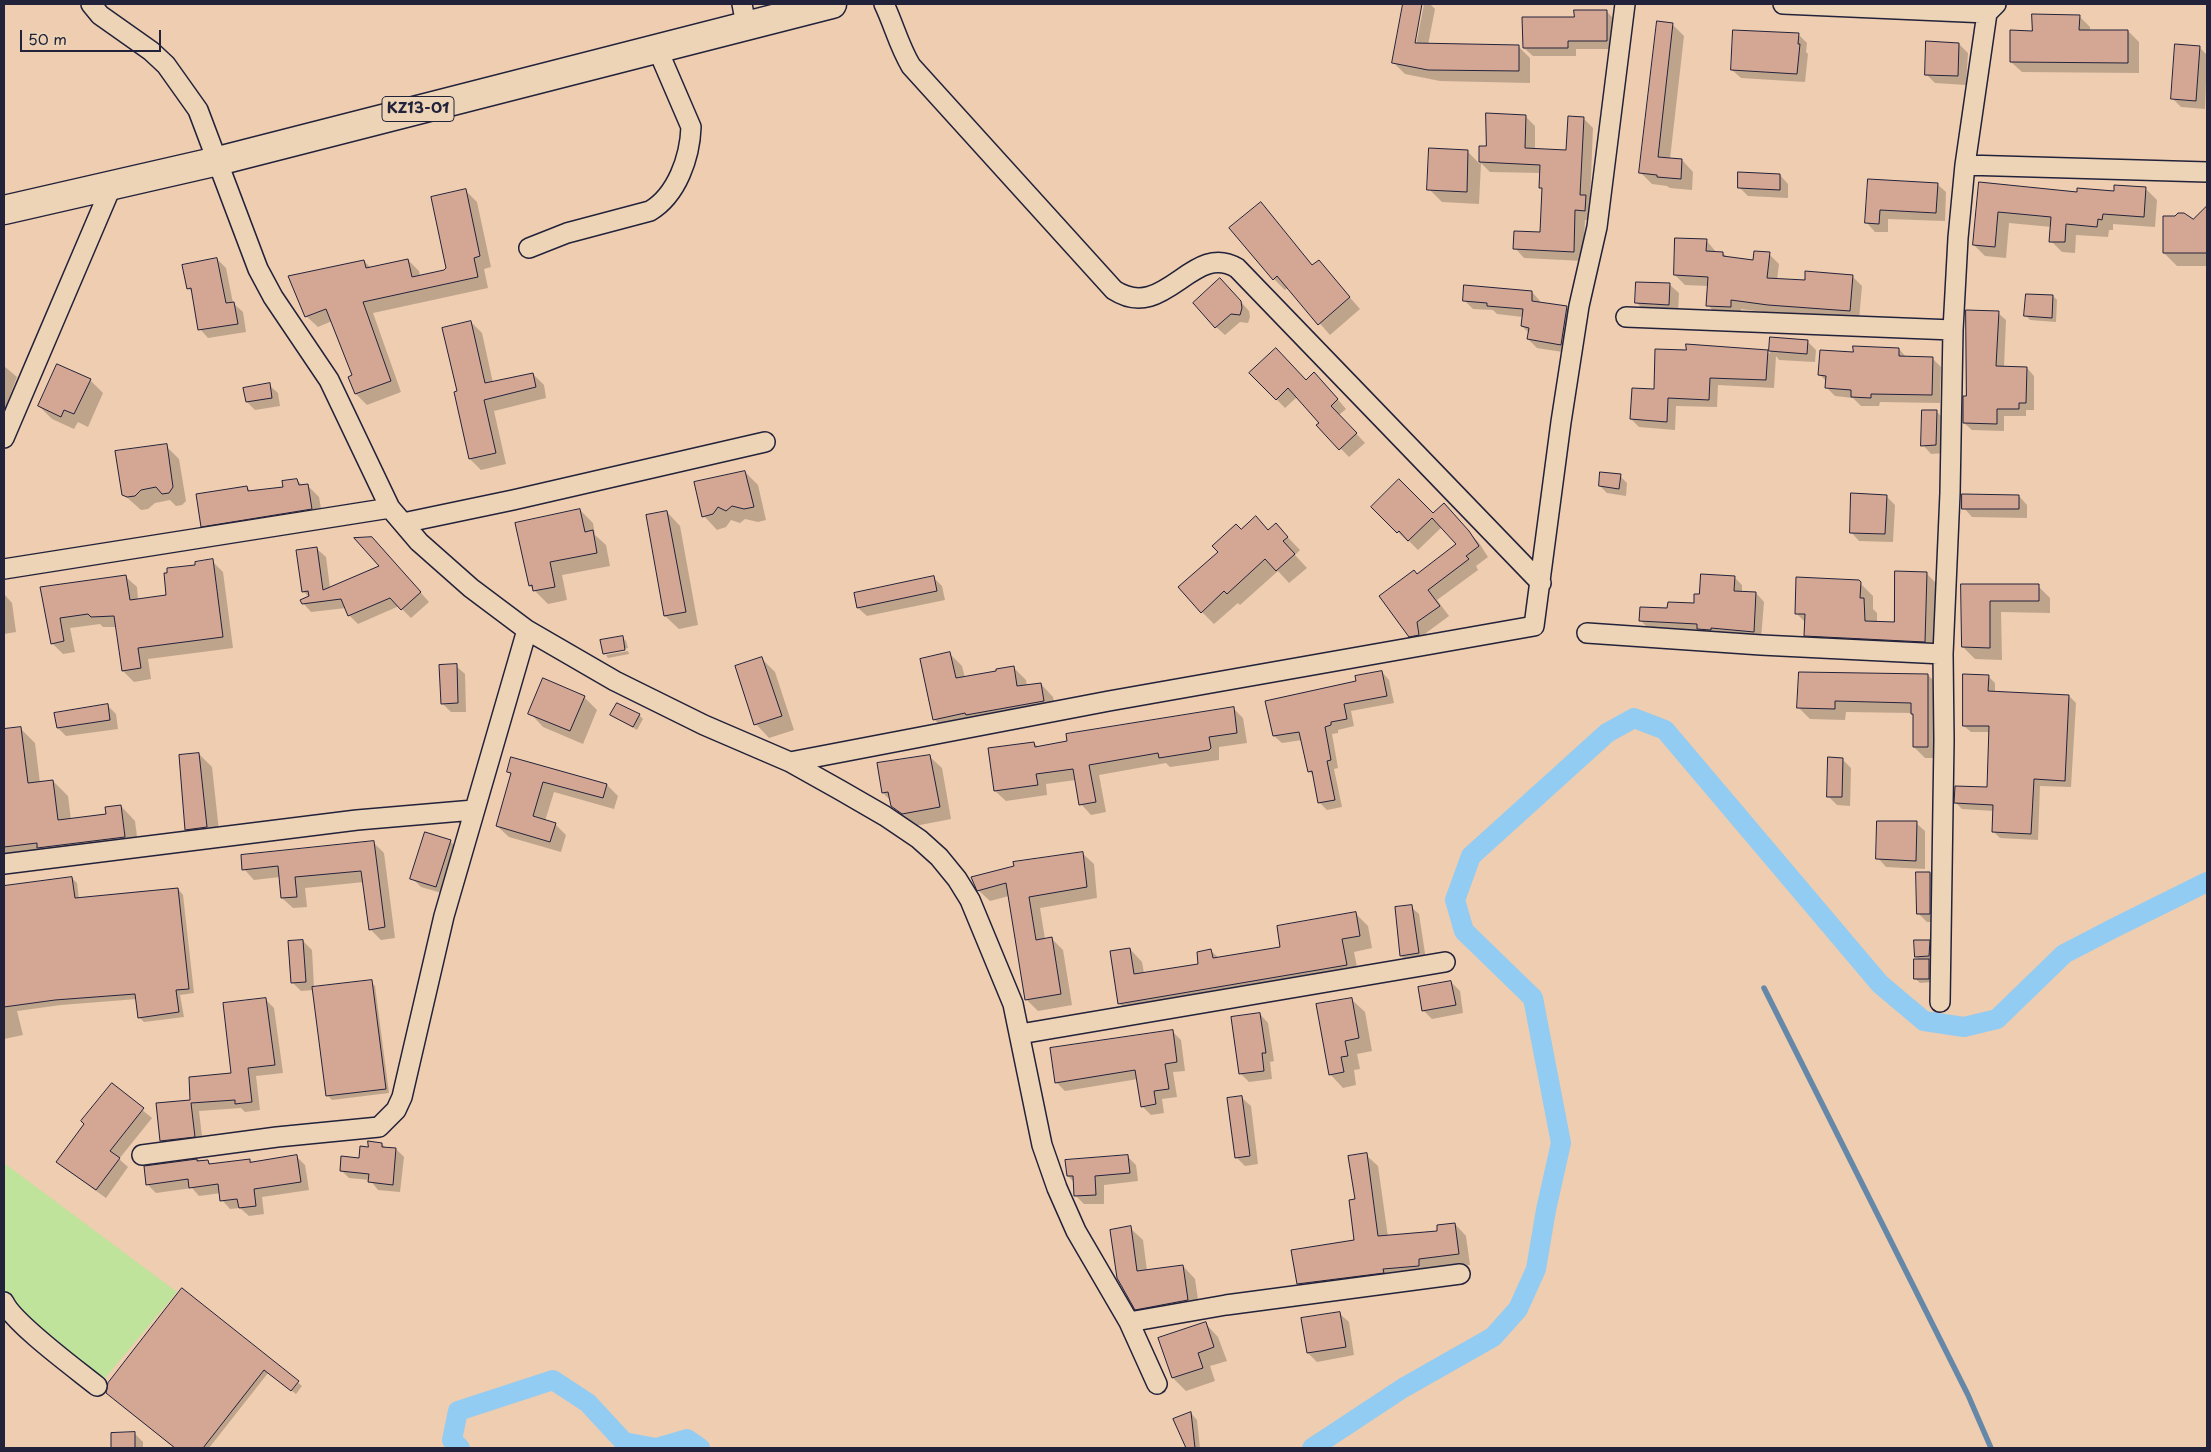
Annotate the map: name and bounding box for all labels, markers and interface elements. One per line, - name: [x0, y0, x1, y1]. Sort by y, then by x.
- scale bar: [22, 20, 164, 52]
- text: 50 m: [28, 27, 67, 50]
- road number: KZ13-01: [382, 96, 454, 122]

